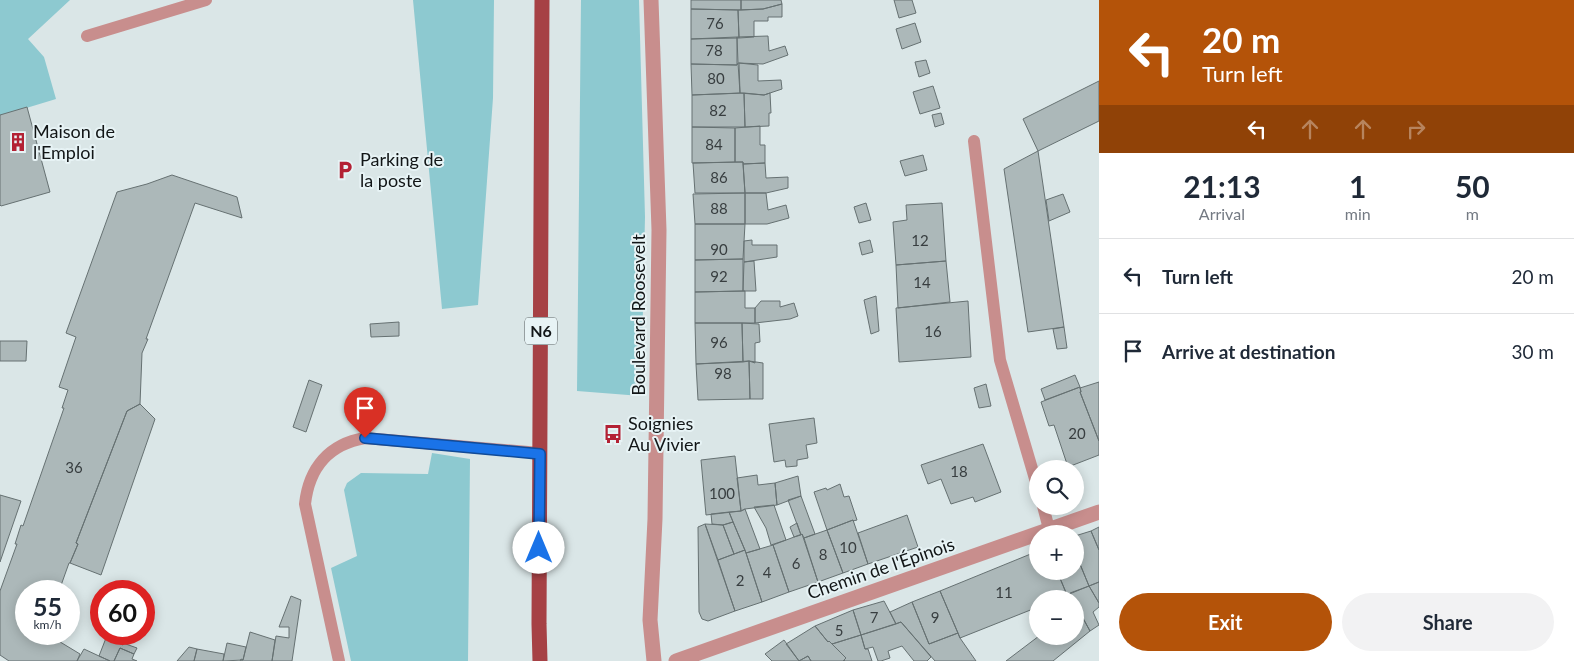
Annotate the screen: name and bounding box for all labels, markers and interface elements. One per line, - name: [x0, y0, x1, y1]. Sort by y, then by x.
- house number: 76: [706, 14, 724, 32]
- text: 20 m: [1202, 18, 1280, 60]
- icon: left: [1119, 20, 1184, 85]
- house number: 78: [705, 41, 723, 59]
- text: Turn left: [1202, 60, 1283, 87]
- house number: 80: [707, 69, 725, 87]
- house number: 82: [709, 101, 727, 119]
- icon: left: [1243, 115, 1271, 143]
- icon: ahead: [1296, 115, 1324, 143]
- icon: ahead: [1349, 115, 1377, 143]
- icon: right: [1402, 115, 1430, 143]
- place label: Maison de l'Emploi: [33, 120, 115, 163]
- building icon: Maison de l'Emploi: [7, 131, 29, 153]
- house number: 84: [705, 135, 723, 153]
- place label: Parking de la poste: [360, 148, 443, 191]
- parking icon: Parking de la poste: [334, 159, 356, 181]
- house number: 86: [710, 168, 728, 186]
- text: 21:13: [1183, 168, 1261, 204]
- text: 1: [1349, 168, 1366, 204]
- text: 50: [1455, 168, 1490, 204]
- house number: 88: [710, 199, 728, 217]
- text: Arrival: [1199, 204, 1245, 223]
- text: min: [1345, 204, 1371, 223]
- text: m: [1466, 204, 1479, 223]
- house number: 12: [911, 231, 929, 249]
- street label: Boulevard Roosevelt: [627, 234, 649, 396]
- house number: 90: [710, 240, 728, 258]
- icon: left: [1119, 262, 1147, 290]
- text: Turn left: [1162, 265, 1233, 288]
- text: 20 m: [1511, 265, 1554, 288]
- house number: 92: [710, 267, 728, 285]
- house number: 14: [913, 273, 931, 291]
- road number: N6: [525, 318, 557, 344]
- house number: 16: [924, 322, 942, 340]
- house number: 96: [710, 333, 728, 351]
- icon: arrive: [1119, 337, 1147, 365]
- text: Arrive at destination: [1162, 340, 1335, 363]
- text: 30 m: [1511, 340, 1554, 363]
- house number: 98: [714, 364, 732, 382]
- pin: [344, 387, 386, 438]
- icon: arrive: [351, 394, 379, 422]
- place label: Soignies Au Vivier: [628, 412, 701, 455]
- bus stop icon: Soignies Au Vivier: [602, 423, 624, 445]
- house number: 20: [1068, 424, 1086, 442]
- house number: 36: [65, 458, 83, 476]
- map controls: [1029, 460, 1084, 645]
- button: search: [1029, 460, 1084, 515]
- house number: 18: [950, 462, 968, 480]
- house number: 100: [709, 484, 735, 502]
- position arrow: [512, 521, 564, 573]
- button: +: [1029, 525, 1084, 580]
- street label: Chemin de l'Épinois: [804, 532, 957, 604]
- house number: 10: [839, 538, 857, 556]
- house number: 8: [819, 545, 827, 563]
- house number: 6: [792, 554, 801, 572]
- house number: 4: [763, 563, 772, 581]
- house number: 2: [736, 571, 744, 589]
- speed limit sign: 60: [90, 580, 155, 645]
- house number: 11: [995, 583, 1013, 601]
- button: −: [1029, 590, 1084, 645]
- text: 55: [33, 591, 62, 621]
- button: Exit: [1119, 593, 1332, 651]
- button: Share: [1342, 593, 1554, 651]
- house number: 7: [870, 608, 879, 626]
- house number: 9: [931, 608, 939, 626]
- text: km/h: [33, 617, 62, 632]
- house number: 5: [835, 621, 843, 639]

